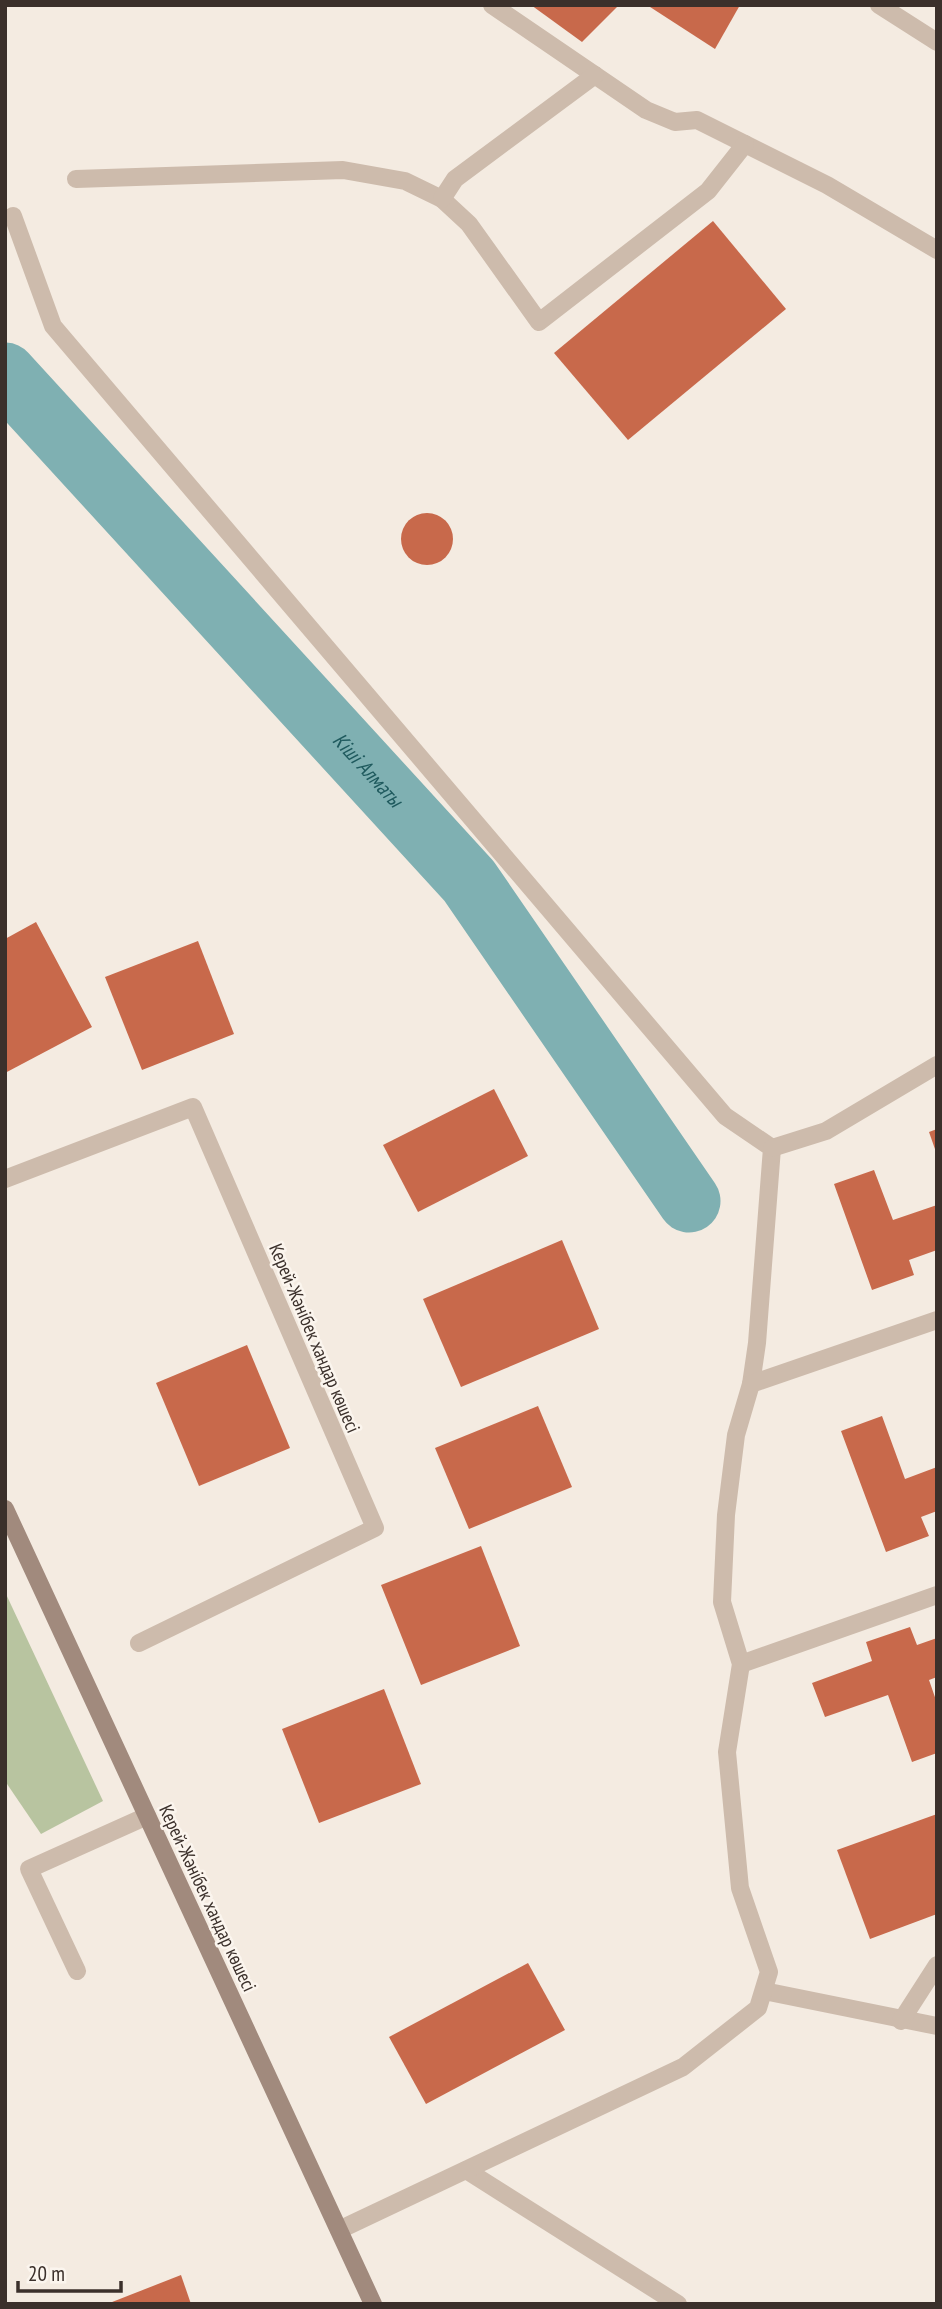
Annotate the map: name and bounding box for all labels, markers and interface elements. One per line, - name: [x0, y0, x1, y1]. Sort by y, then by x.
- water label: Кіші Алматы: [327, 727, 410, 814]
- street label: Керей-Жәнібек хандар көшесі: [264, 1240, 366, 1436]
- street label: Керей-Жәнібек хандар көшесі: [154, 1801, 262, 1995]
- scale bar: [18, 2250, 121, 2294]
- text: 20 m: [28, 2260, 65, 2287]

